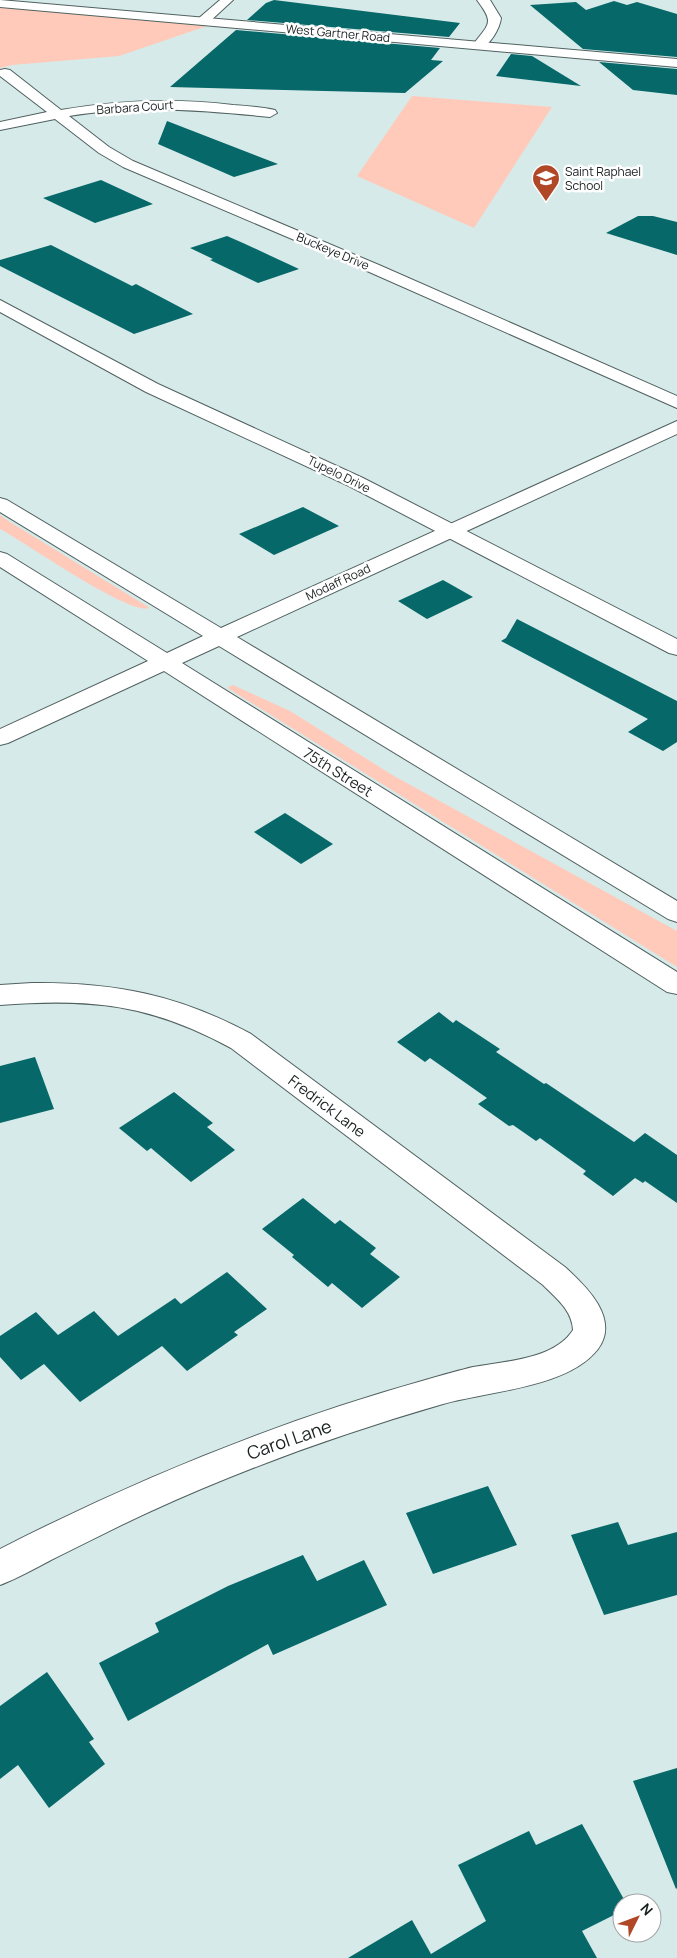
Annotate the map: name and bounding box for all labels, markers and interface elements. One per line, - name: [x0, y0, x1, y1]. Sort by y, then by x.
- street label: West Gartner Road: [285, 20, 391, 46]
- street label: Barbara Court: [96, 96, 174, 118]
- school or university icon: Saint Raphael School: [531, 163, 561, 202]
- place label: Saint Raphael School: [565, 163, 641, 194]
- street label: Buckeye Drive: [294, 228, 372, 274]
- street label: Tupelo Drive: [305, 451, 373, 497]
- street label: Modaff Road: [303, 560, 373, 604]
- street label: 75th Street: [299, 742, 377, 802]
- street label: Fredrick Lane: [284, 1070, 370, 1142]
- street label: Carol Lane: [243, 1413, 335, 1465]
- north arrow: [612, 1893, 662, 1943]
- text: N: [637, 1899, 657, 1919]

